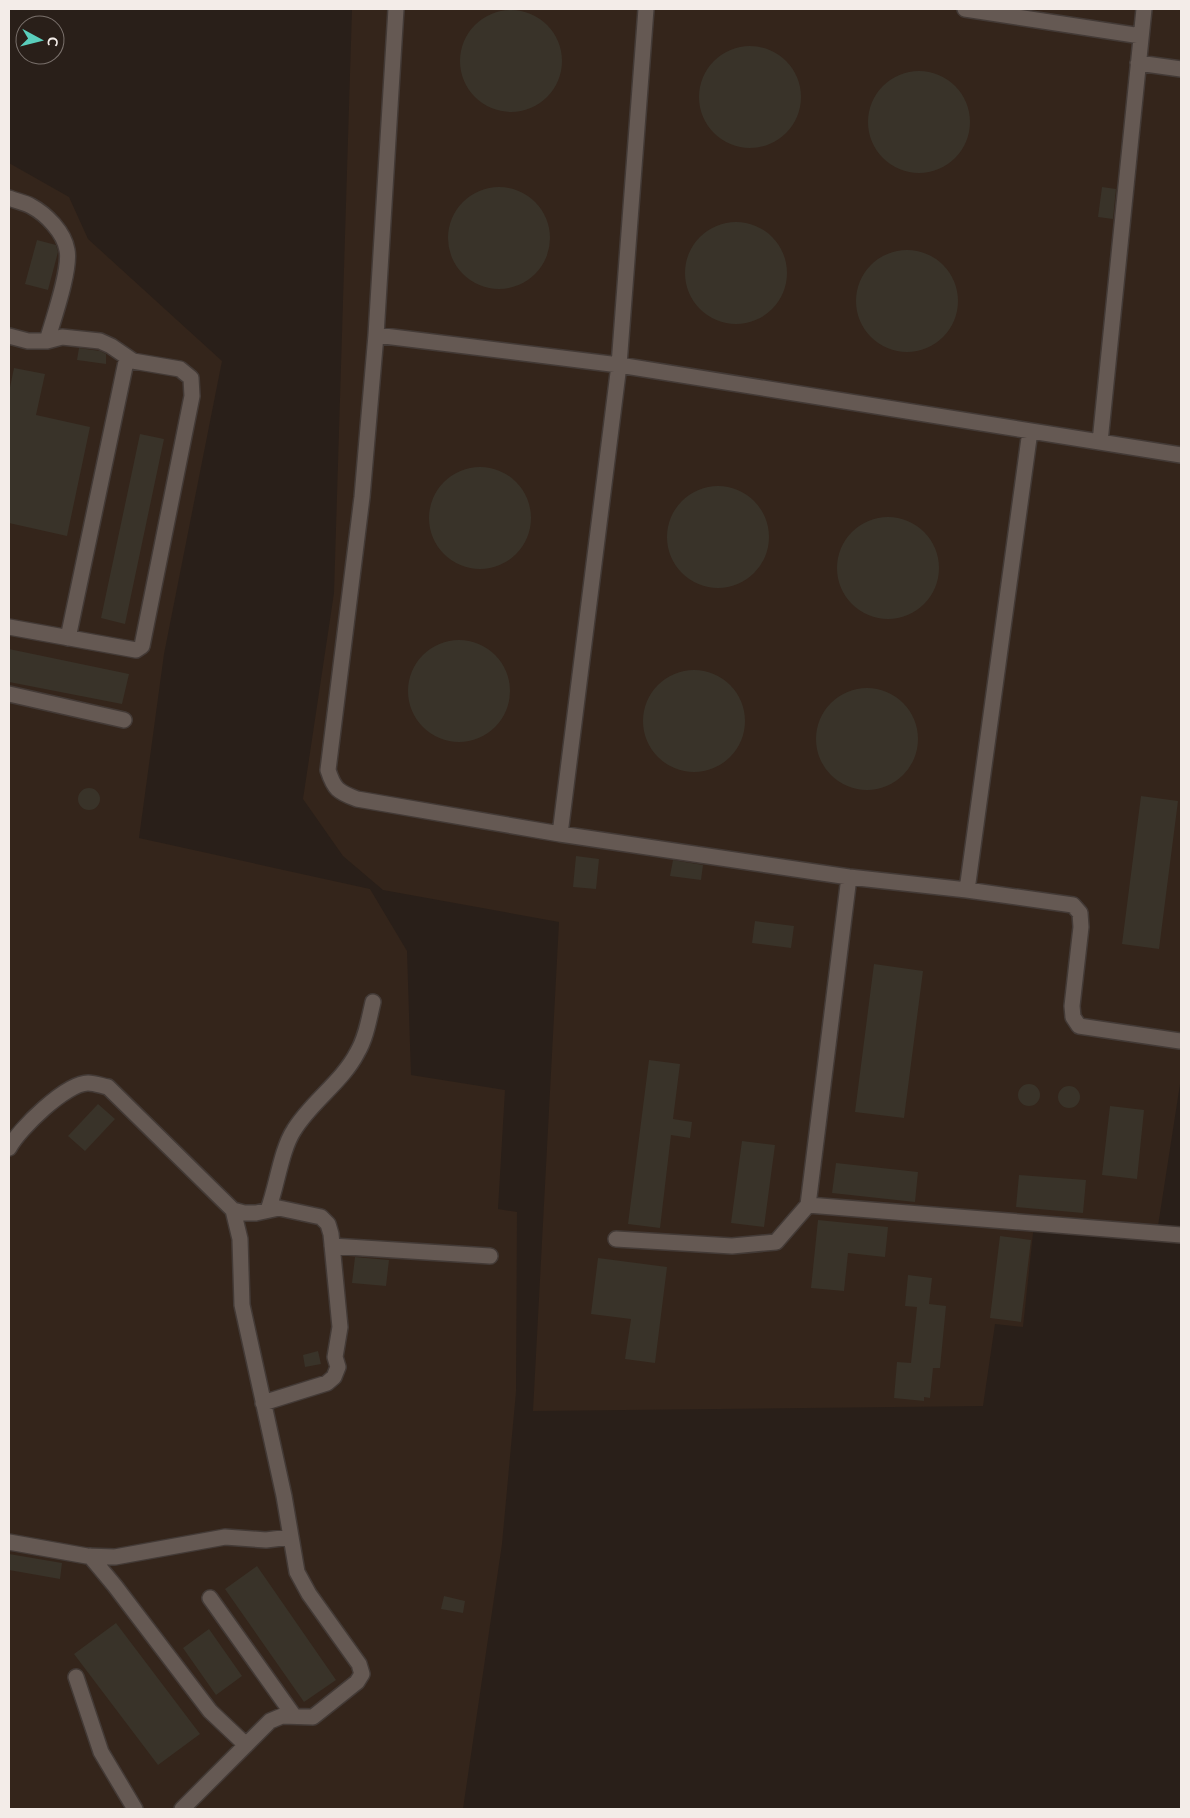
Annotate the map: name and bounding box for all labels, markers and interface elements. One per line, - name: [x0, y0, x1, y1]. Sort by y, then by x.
- north arrow: [15, 15, 65, 65]
- text: С: [43, 36, 62, 47]

